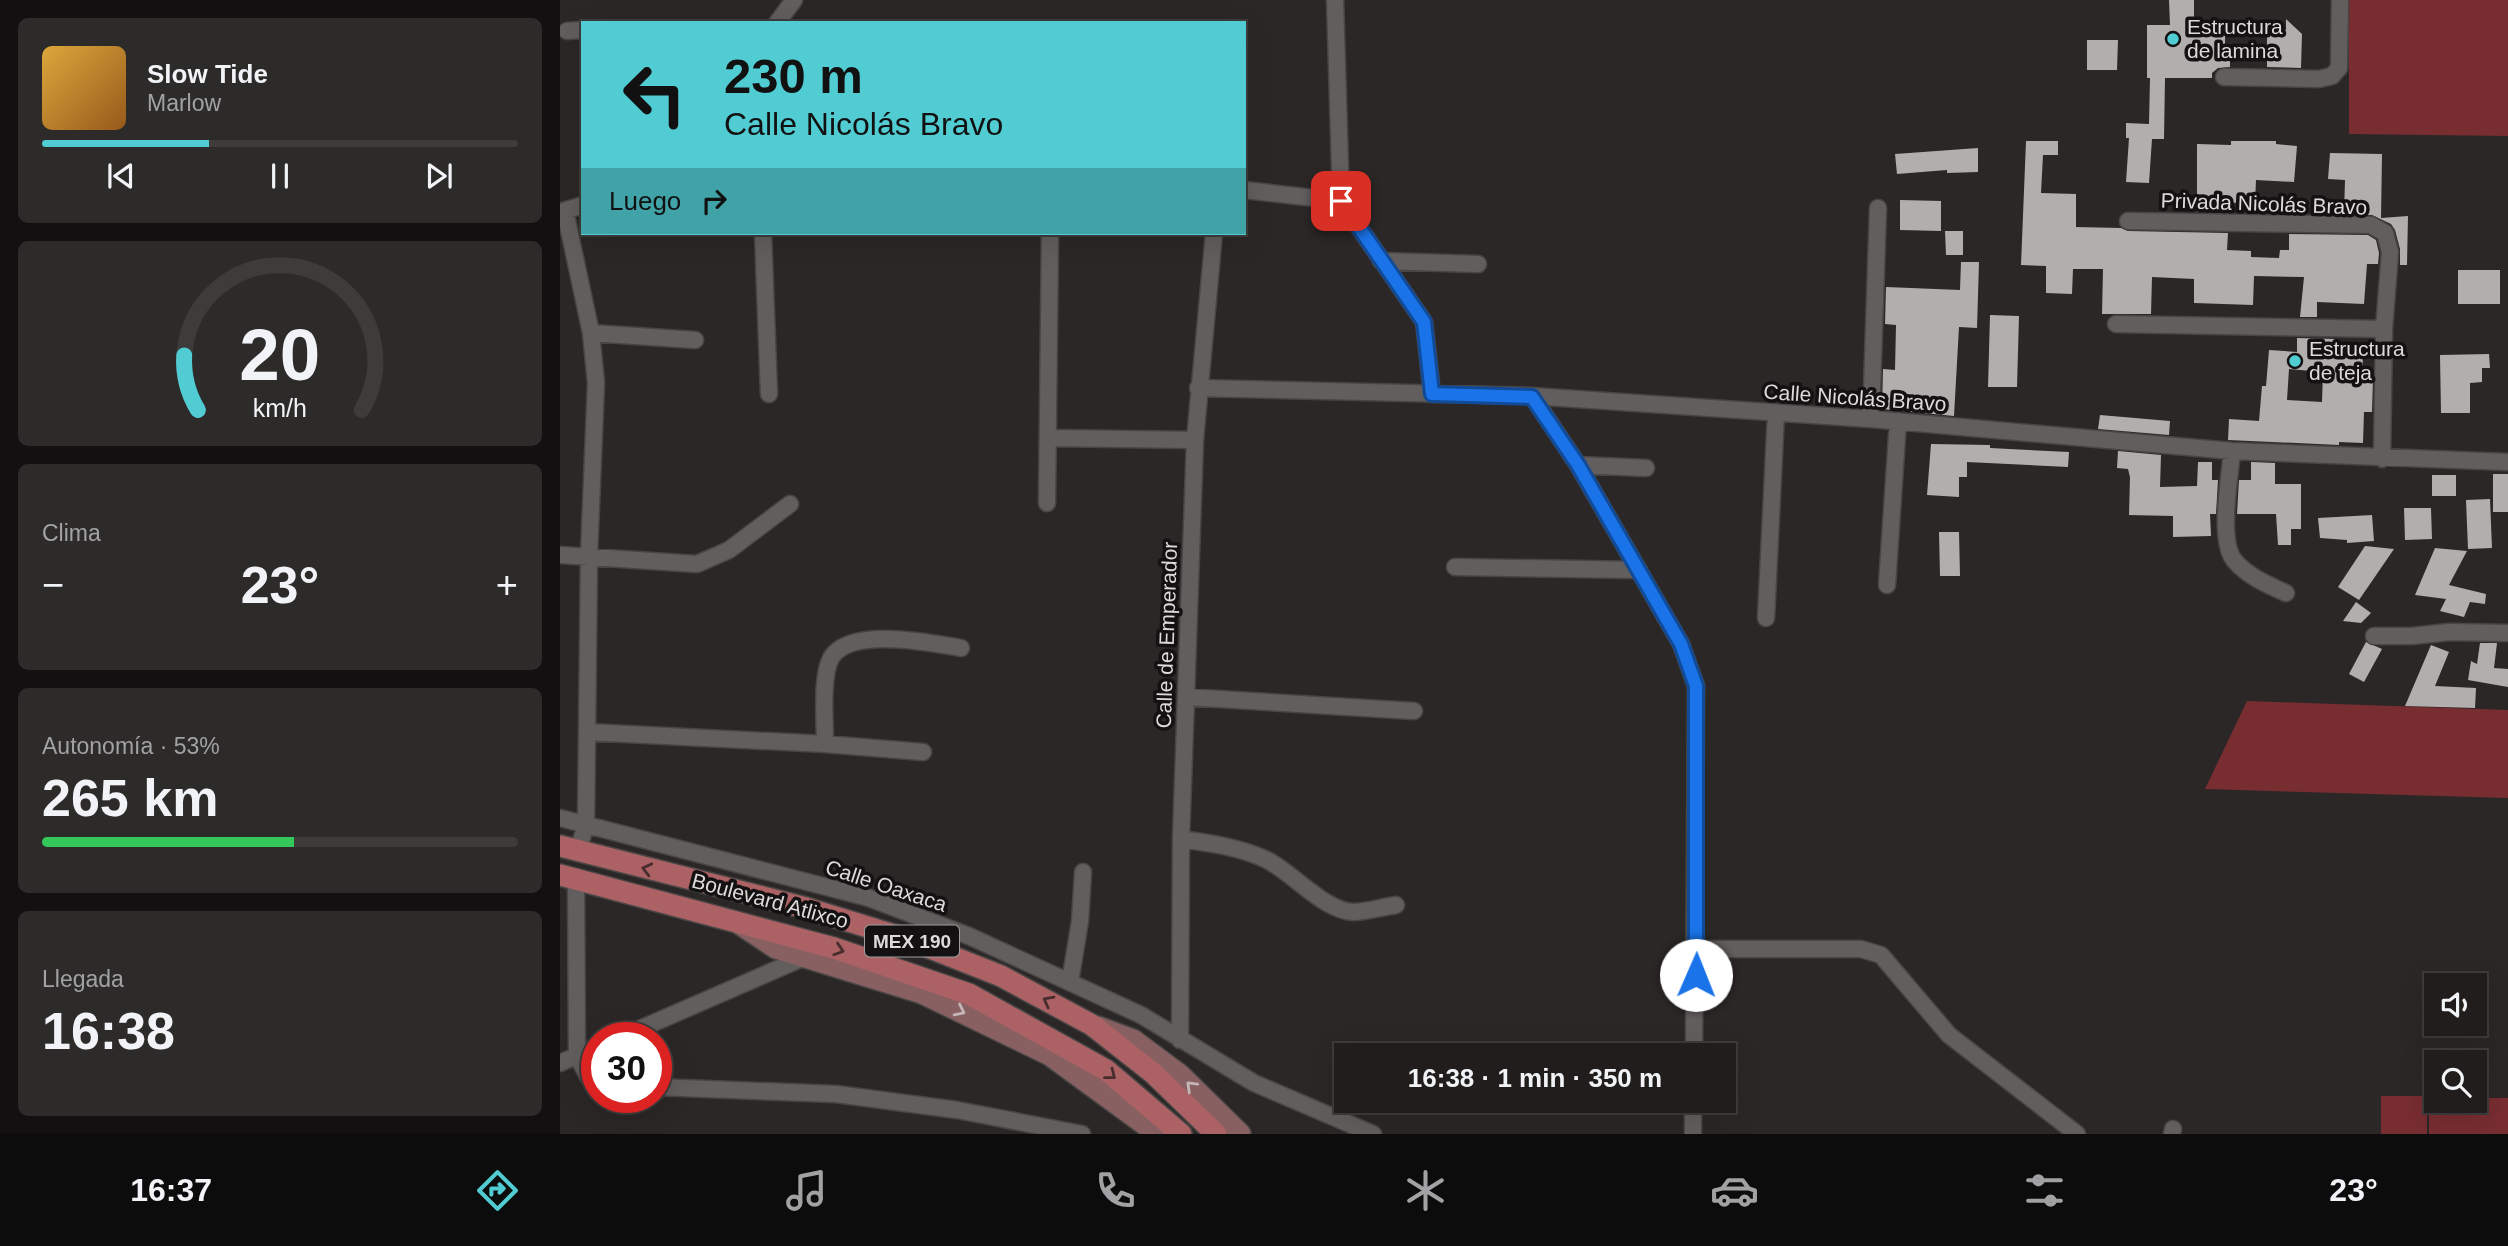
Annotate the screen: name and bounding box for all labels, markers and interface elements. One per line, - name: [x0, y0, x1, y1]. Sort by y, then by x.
- place label: Estructura de lamina: [2187, 15, 2283, 62]
- marker: Estructura de lamina: [2165, 31, 2181, 47]
- icon: left: [609, 49, 700, 140]
- text: 230 m: [724, 49, 863, 103]
- text: Slow Tide: [147, 59, 268, 89]
- text: Marlow: [147, 90, 221, 116]
- text: Calle Nicolás Bravo: [724, 106, 1003, 142]
- icon: previous: [102, 157, 140, 195]
- icon: pause: [261, 157, 299, 195]
- icon: next: [420, 157, 458, 195]
- pin: [1311, 171, 1371, 231]
- icon: right: [695, 182, 733, 220]
- icon: arrive: [1322, 182, 1360, 220]
- text: Luego: [609, 186, 681, 216]
- street label: Privada Nicolás Bravo: [2160, 188, 2368, 219]
- text: 20: [240, 314, 320, 395]
- place label: Estructura de teja: [2309, 337, 2405, 384]
- marker: Estructura de teja: [2287, 353, 2303, 369]
- street label: Calle Nicolás Bravo: [1763, 380, 1947, 415]
- text: km/h: [253, 394, 307, 422]
- text: Clima: [42, 520, 101, 546]
- street label: Calle de Emperador: [1152, 541, 1181, 729]
- text: 23°: [241, 556, 319, 614]
- text: −: [42, 564, 64, 606]
- text: +: [496, 564, 518, 606]
- text: Autonomía · 53%: [42, 733, 220, 759]
- text: 265 km: [42, 769, 218, 827]
- street label: Calle Oaxaca: [823, 855, 950, 916]
- one-way arrow: [641, 862, 653, 877]
- street label: Boulevard Atlixco: [689, 869, 851, 932]
- road number: MEX 190: [865, 925, 959, 956]
- position arrow: [1659, 938, 1733, 1012]
- one-way arrow: [833, 942, 845, 957]
- text: Llegada: [42, 966, 124, 992]
- map controls: [2424, 973, 2487, 1113]
- button: sound: [2424, 973, 2487, 1036]
- one-way arrow: [1043, 996, 1055, 1009]
- text: 16:38: [42, 1002, 175, 1060]
- one-way arrow: [953, 1003, 965, 1017]
- speed limit sign: 30: [581, 1022, 672, 1113]
- button: search: [2424, 1050, 2487, 1113]
- text: 16:38 · 1 min · 350 m: [1408, 1063, 1662, 1093]
- one-way arrow: [1103, 1067, 1116, 1079]
- one-way arrow: [1187, 1082, 1200, 1095]
- icon: directions: [473, 1166, 522, 1215]
- icon: music: [782, 1166, 831, 1215]
- icon: phone: [1091, 1166, 1140, 1215]
- icon: climate: [1401, 1166, 1450, 1215]
- icon: car: [1710, 1166, 1759, 1215]
- icon: filters: [2020, 1166, 2069, 1215]
- text: 16:37: [130, 1172, 212, 1208]
- text: 23°: [2329, 1172, 2378, 1208]

